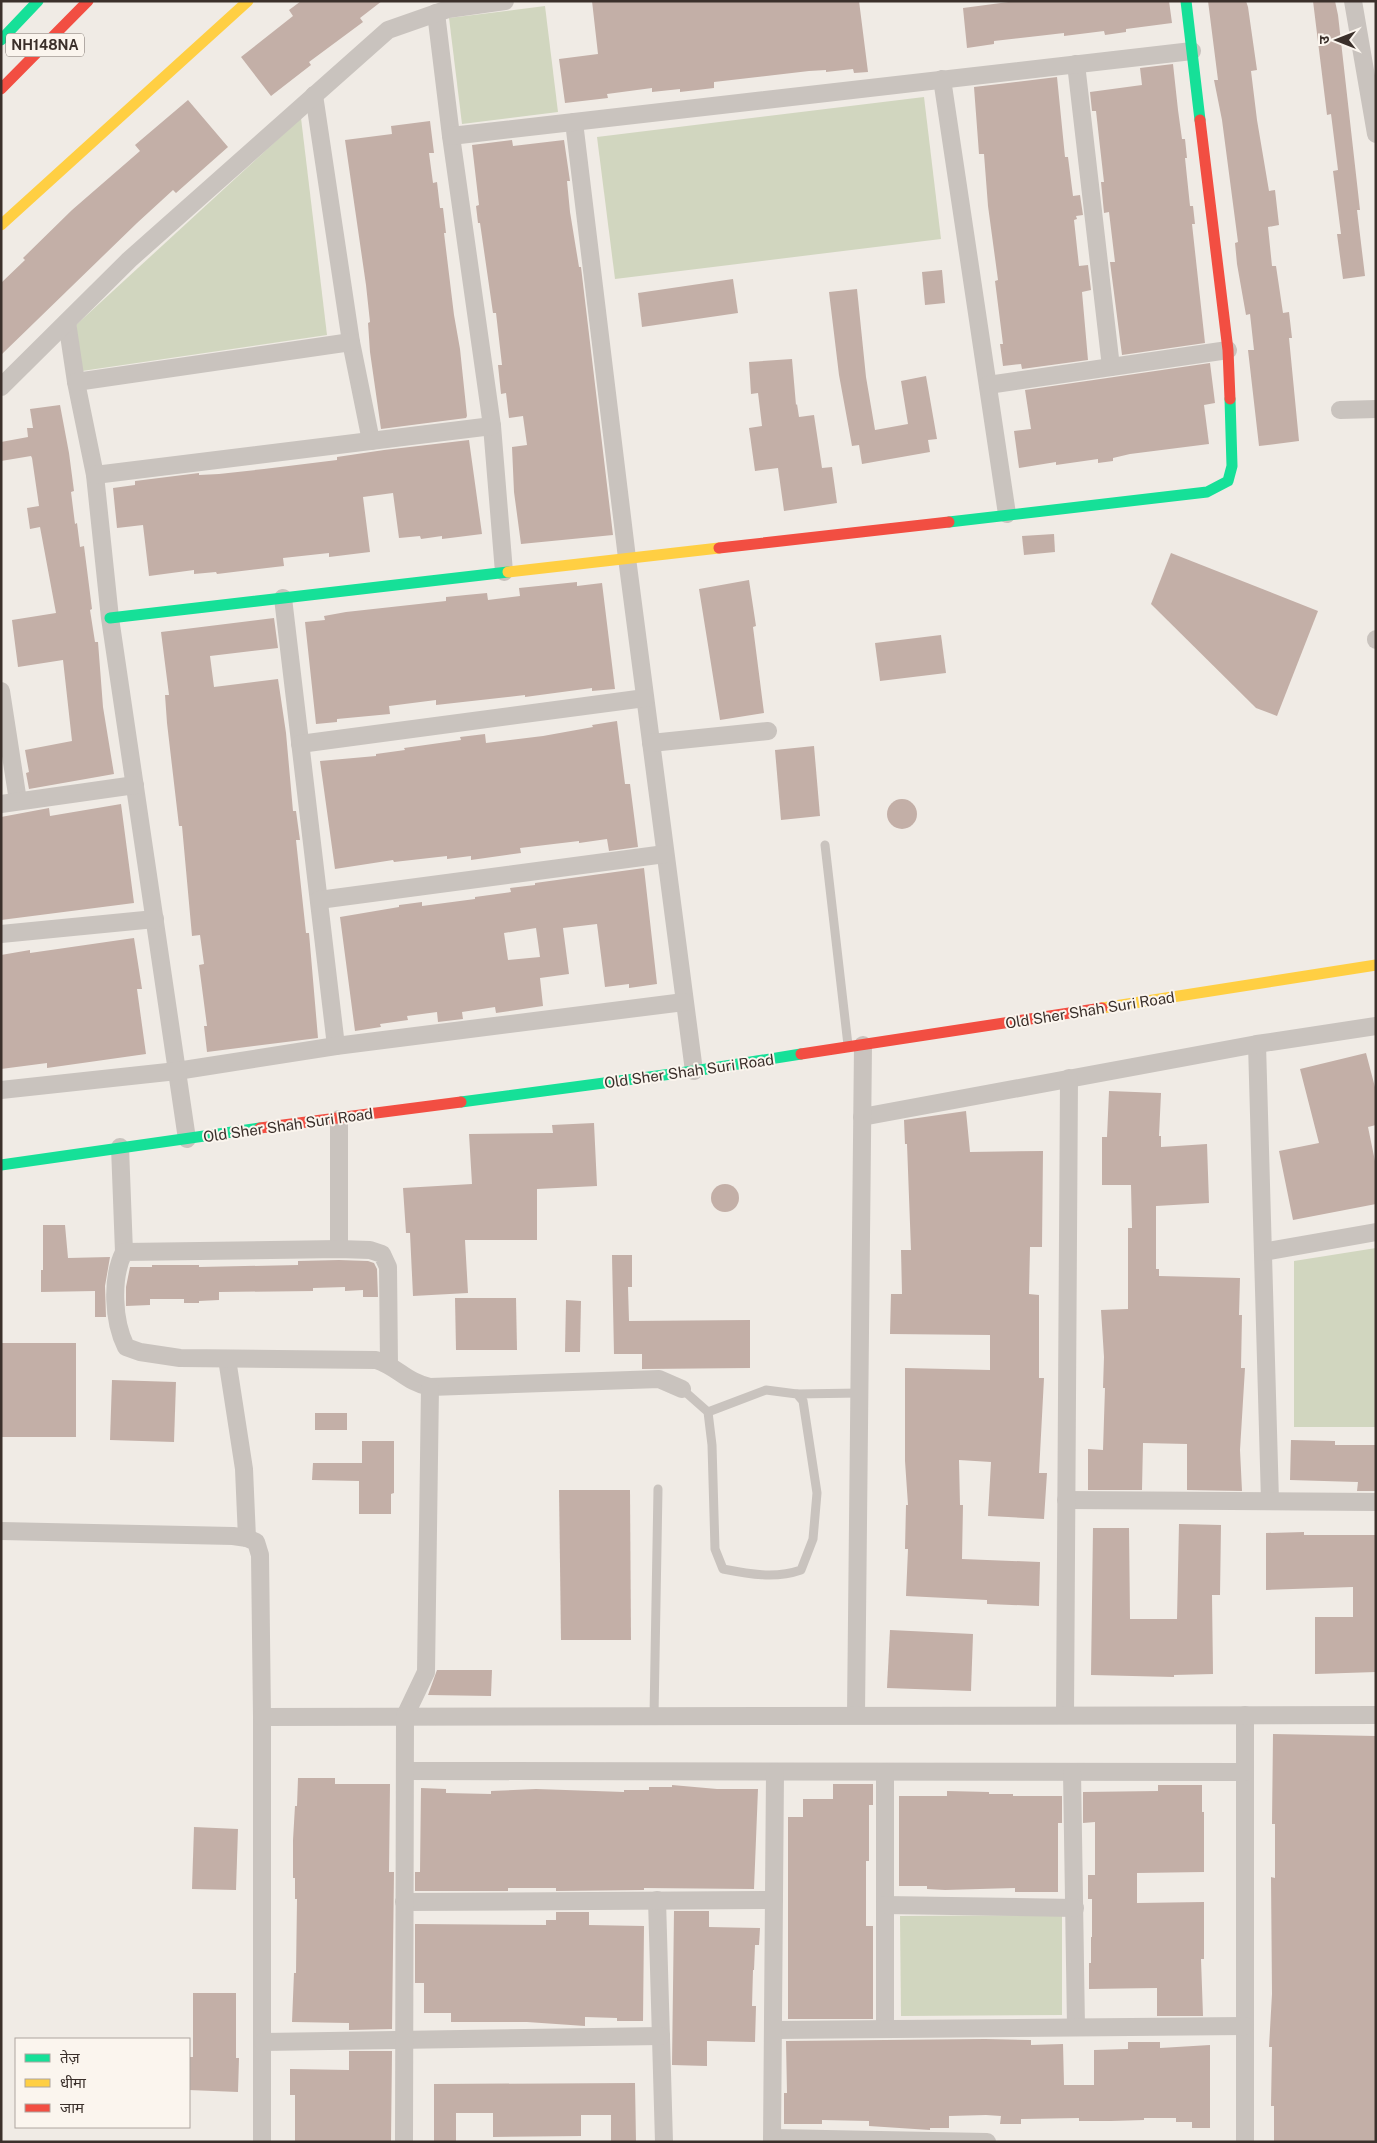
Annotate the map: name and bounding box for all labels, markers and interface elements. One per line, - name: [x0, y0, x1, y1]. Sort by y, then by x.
- north arrow: [1312, 15, 1362, 65]
- road number: NH148NA: [6, 34, 84, 56]
- text: उ: [1316, 35, 1332, 44]
- street label: Old Sher Shah Suri Road: [1004, 988, 1176, 1032]
- street label: Old Sher Shah Suri Road: [603, 1051, 775, 1091]
- street label: Old Sher Shah Suri Road: [202, 1105, 374, 1145]
- legend: [15, 2038, 190, 2128]
- text: तेज़: [60, 2049, 81, 2066]
- text: धीमा: [60, 2074, 87, 2091]
- text: जाम: [60, 2099, 85, 2116]

